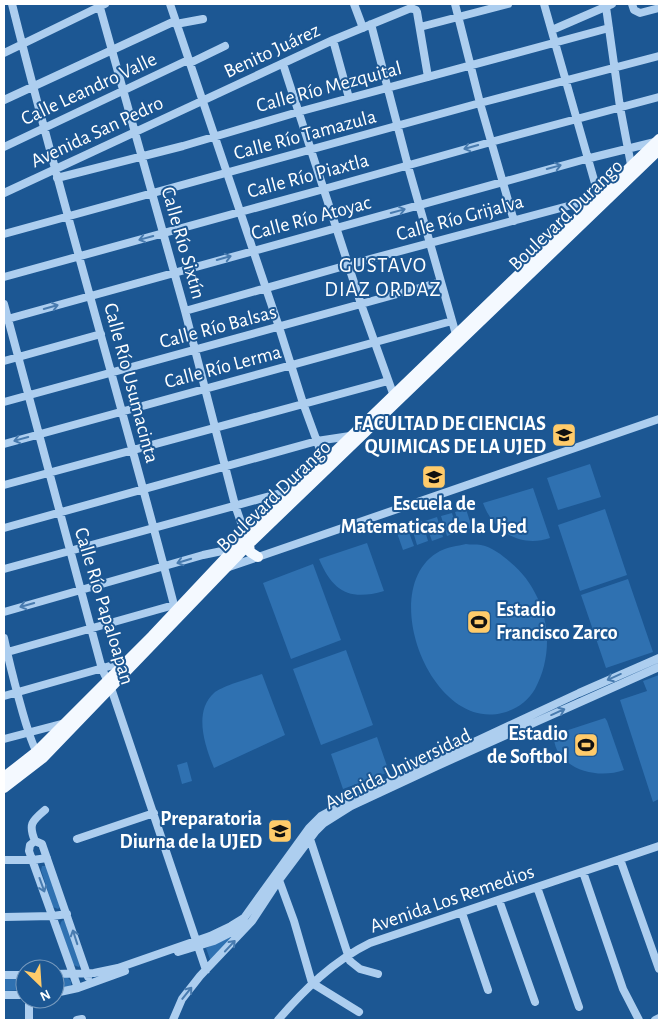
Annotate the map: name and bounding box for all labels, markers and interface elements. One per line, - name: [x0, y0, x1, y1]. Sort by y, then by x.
- street label: Benito Juárez: [221, 20, 323, 82]
- street label: Calle Leandro Valle: [18, 49, 160, 129]
- street label: Calle Río Mezquital: [254, 58, 404, 116]
- street label: Avenida San Pedro: [28, 93, 166, 171]
- street label: Calle Río Tamazula: [232, 106, 378, 164]
- one-way arrow: [464, 143, 480, 153]
- street label: Calle Río Piaxtla: [245, 150, 371, 202]
- street label: Boulevard Durango: [505, 156, 627, 274]
- one-way arrow: [546, 162, 562, 172]
- street label: Calle Río Sixtín: [157, 185, 209, 301]
- street label: Calle Río Grijalva: [394, 191, 526, 245]
- street label: Calle Río Atoyac: [249, 192, 373, 244]
- one-way arrow: [389, 206, 405, 215]
- one-way arrow: [139, 233, 155, 243]
- one-way arrow: [216, 253, 232, 263]
- district label: GUSTAVO DIAZ ORDAZ: [324, 255, 442, 300]
- one-way arrow: [42, 301, 58, 311]
- street label: Calle Río Usumacinta: [100, 301, 162, 465]
- street label: Calle Río Balsas: [157, 302, 279, 352]
- street label: Calle Río Lerma: [162, 342, 284, 392]
- place label: FACULTAD DE CIENCIAS QUIMICAS DE LA UJED: [354, 414, 546, 458]
- school or university icon: FACULTAD DE CIENCIAS QUIMICAS DE LA UJED: [551, 422, 577, 448]
- one-way arrow: [14, 435, 30, 445]
- street label: Boulevard Durango: [213, 437, 335, 555]
- school or university icon: Escuela de Matematicas de la Ujed: [421, 464, 447, 490]
- place label: Escuela de Matematicas de la Ujed: [341, 494, 528, 537]
- street label: Calle Río Papaloapan: [71, 525, 137, 687]
- one-way arrow: [176, 557, 192, 567]
- place label: Estadio Francisco Zarco: [496, 600, 618, 643]
- one-way arrow: [20, 601, 36, 611]
- sports icon: Estadio Francisco Zarco: [466, 609, 492, 635]
- one-way arrow: [607, 673, 622, 683]
- one-way arrow: [550, 707, 565, 716]
- place label: Estadio de Softbol: [487, 724, 568, 767]
- street label: Avenida Universidad: [322, 725, 474, 813]
- sports icon: Estadio de Softbol: [573, 732, 599, 758]
- place label: Preparatoria Diurna de la UJED: [120, 809, 262, 852]
- school or university icon: Preparatoria Diurna de la UJED: [267, 818, 293, 844]
- street label: Avenida Los Remedios: [367, 861, 537, 937]
- one-way arrow: [38, 877, 47, 892]
- one-way arrow: [69, 930, 79, 946]
- one-way arrow: [224, 940, 236, 952]
- north arrow: [15, 959, 65, 1009]
- text: N: [38, 986, 52, 1003]
- one-way arrow: [181, 987, 192, 1000]

